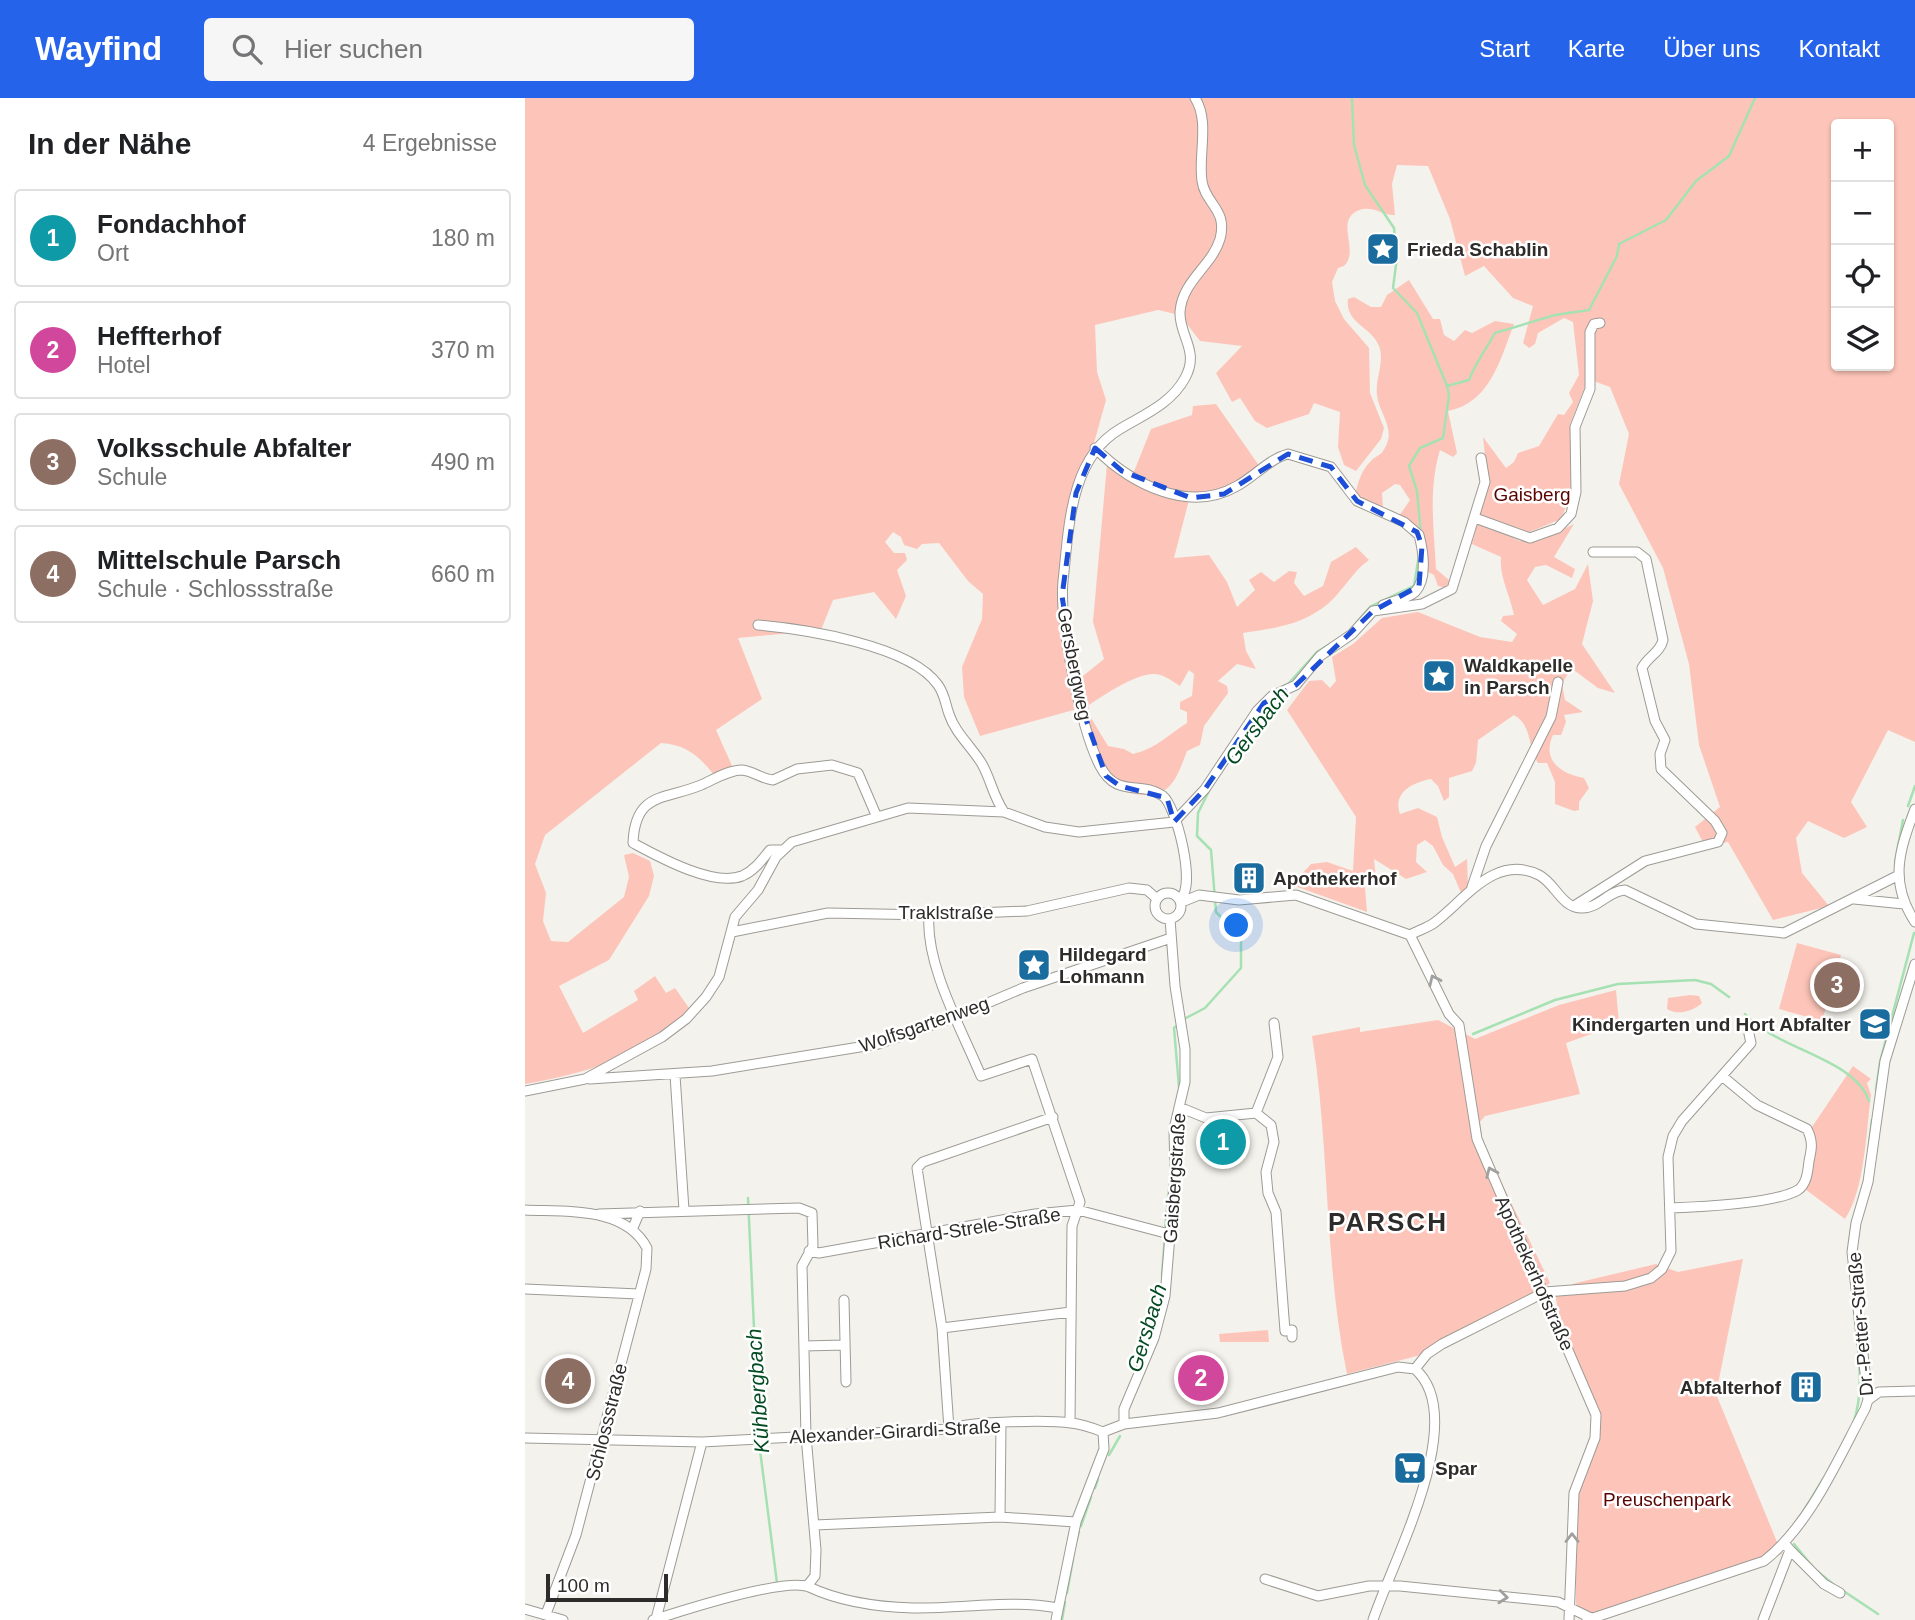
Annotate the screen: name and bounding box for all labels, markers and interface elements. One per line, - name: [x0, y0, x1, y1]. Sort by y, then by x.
- search box: [204, 18, 694, 81]
- text: Wayfind: [35, 30, 162, 67]
- icon: search: [228, 30, 266, 68]
- text: Hier suchen: [284, 34, 423, 64]
- text: Start: [1479, 35, 1530, 62]
- text: Karte: [1568, 35, 1625, 62]
- text: Über uns: [1663, 35, 1761, 62]
- text: Kontakt: [1799, 35, 1880, 62]
- map controls: [1831, 119, 1894, 371]
- button: +: [1831, 119, 1894, 182]
- text: In der Nähe: [28, 127, 191, 160]
- text: 4 Ergebnisse: [363, 130, 497, 156]
- button: −: [1831, 182, 1894, 245]
- text: Fondachhof: [97, 209, 246, 239]
- text: 1: [47, 225, 59, 251]
- text: 180 m: [431, 225, 495, 251]
- place icon: Frieda Schablin: [1364, 230, 1402, 268]
- place label: Frieda Schablin: [1407, 239, 1548, 260]
- text: Ort: [97, 240, 129, 266]
- button: locate: [1831, 245, 1894, 308]
- button: layers: [1831, 308, 1894, 371]
- text: Heffterhof: [97, 321, 221, 351]
- text: 2: [47, 337, 59, 363]
- text: 370 m: [431, 337, 495, 363]
- text: Hotel: [97, 352, 151, 378]
- text: Volksschule Abfalter: [97, 433, 351, 463]
- text: 3: [47, 449, 59, 475]
- text: 490 m: [431, 449, 495, 475]
- text: Schule: [97, 464, 167, 490]
- park label: Gaisberg: [1493, 484, 1571, 505]
- text: Mittelschule Parsch: [97, 545, 341, 575]
- text: 4: [47, 561, 59, 587]
- text: 660 m: [431, 561, 495, 587]
- text: Schule · Schlossstraße: [97, 576, 333, 602]
- street label: Gersbergweg: [1053, 606, 1096, 722]
- place label: Waldkapelle in Parsch: [1464, 655, 1573, 698]
- place icon: Waldkapelle in Parsch: [1420, 657, 1458, 695]
- water label: Gersbach: [1220, 682, 1293, 769]
- building icon: Apothekerhof: [1230, 859, 1268, 897]
- place label: Apothekerhof: [1273, 868, 1397, 889]
- street label: Traklstraße: [898, 902, 994, 923]
- your location: [1219, 908, 1253, 942]
- place label: Hildegard Lohmann: [1059, 944, 1147, 987]
- place icon: Hildegard Lohmann: [1015, 946, 1053, 984]
- pin: 3: [1814, 959, 1860, 1011]
- one-way arrow: [1428, 975, 1442, 988]
- street label: Wolfsgartenweg: [857, 992, 992, 1057]
- school or university icon: Kindergarten und Hort Abfalter: [1856, 1005, 1894, 1043]
- place label: Kindergarten und Hort Abfalter: [1572, 1014, 1852, 1035]
- street label: Gaisbergstraße: [1159, 1112, 1190, 1244]
- pin: 1: [1200, 1116, 1246, 1168]
- one-way arrow: [1485, 1167, 1499, 1179]
- street label: Apothekerhofstraße: [1491, 1193, 1578, 1354]
- street label: Richard-Strele-Straße: [876, 1204, 1062, 1253]
- district label: PARSCH: [1328, 1207, 1448, 1237]
- street label: Dr.-Petter-Straße: [1844, 1251, 1877, 1397]
- water label: Gersbach: [1122, 1281, 1171, 1375]
- water label: Kühbergbach: [742, 1328, 773, 1454]
- pin: 2: [1178, 1352, 1224, 1404]
- pin: 4: [545, 1355, 591, 1407]
- street label: Schlossstraße: [582, 1361, 631, 1483]
- building icon: Abfalterhof: [1787, 1368, 1825, 1406]
- place label: Abfalterhof: [1680, 1377, 1782, 1398]
- street label: Alexander-Girardi-Straße: [788, 1415, 1002, 1448]
- supermarket icon: Spar: [1391, 1449, 1429, 1487]
- place label: Spar: [1435, 1458, 1478, 1479]
- park label: Preuschenpark: [1603, 1489, 1731, 1510]
- one-way arrow: [1564, 1532, 1580, 1543]
- scale bar: [546, 1571, 669, 1603]
- text: 100 m: [557, 1575, 610, 1596]
- one-way arrow: [1498, 1589, 1509, 1604]

